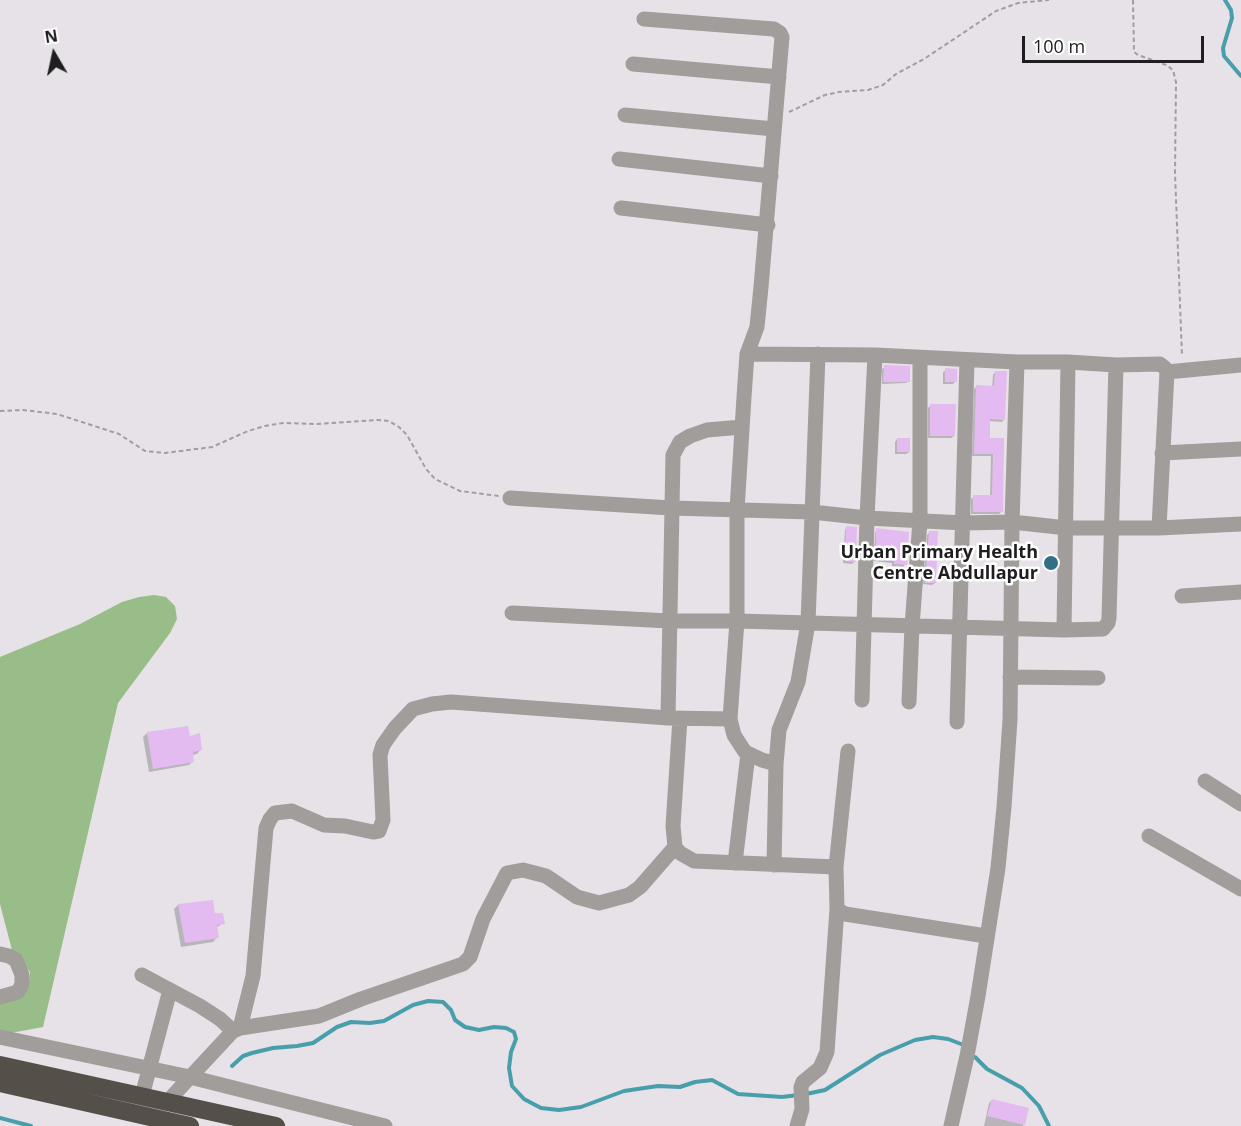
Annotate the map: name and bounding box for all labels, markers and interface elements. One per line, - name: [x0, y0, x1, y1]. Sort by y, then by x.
- north arrow: [24, 24, 84, 84]
- text: N: [43, 24, 59, 48]
- scale bar: [1025, 24, 1206, 62]
- text: 100 m: [1033, 34, 1085, 58]
- place label: Urban Primary Health Centre Abdullapur: [840, 542, 1038, 584]
- marker: Urban Primary Health Centre Abdullapur: [1042, 554, 1060, 572]

